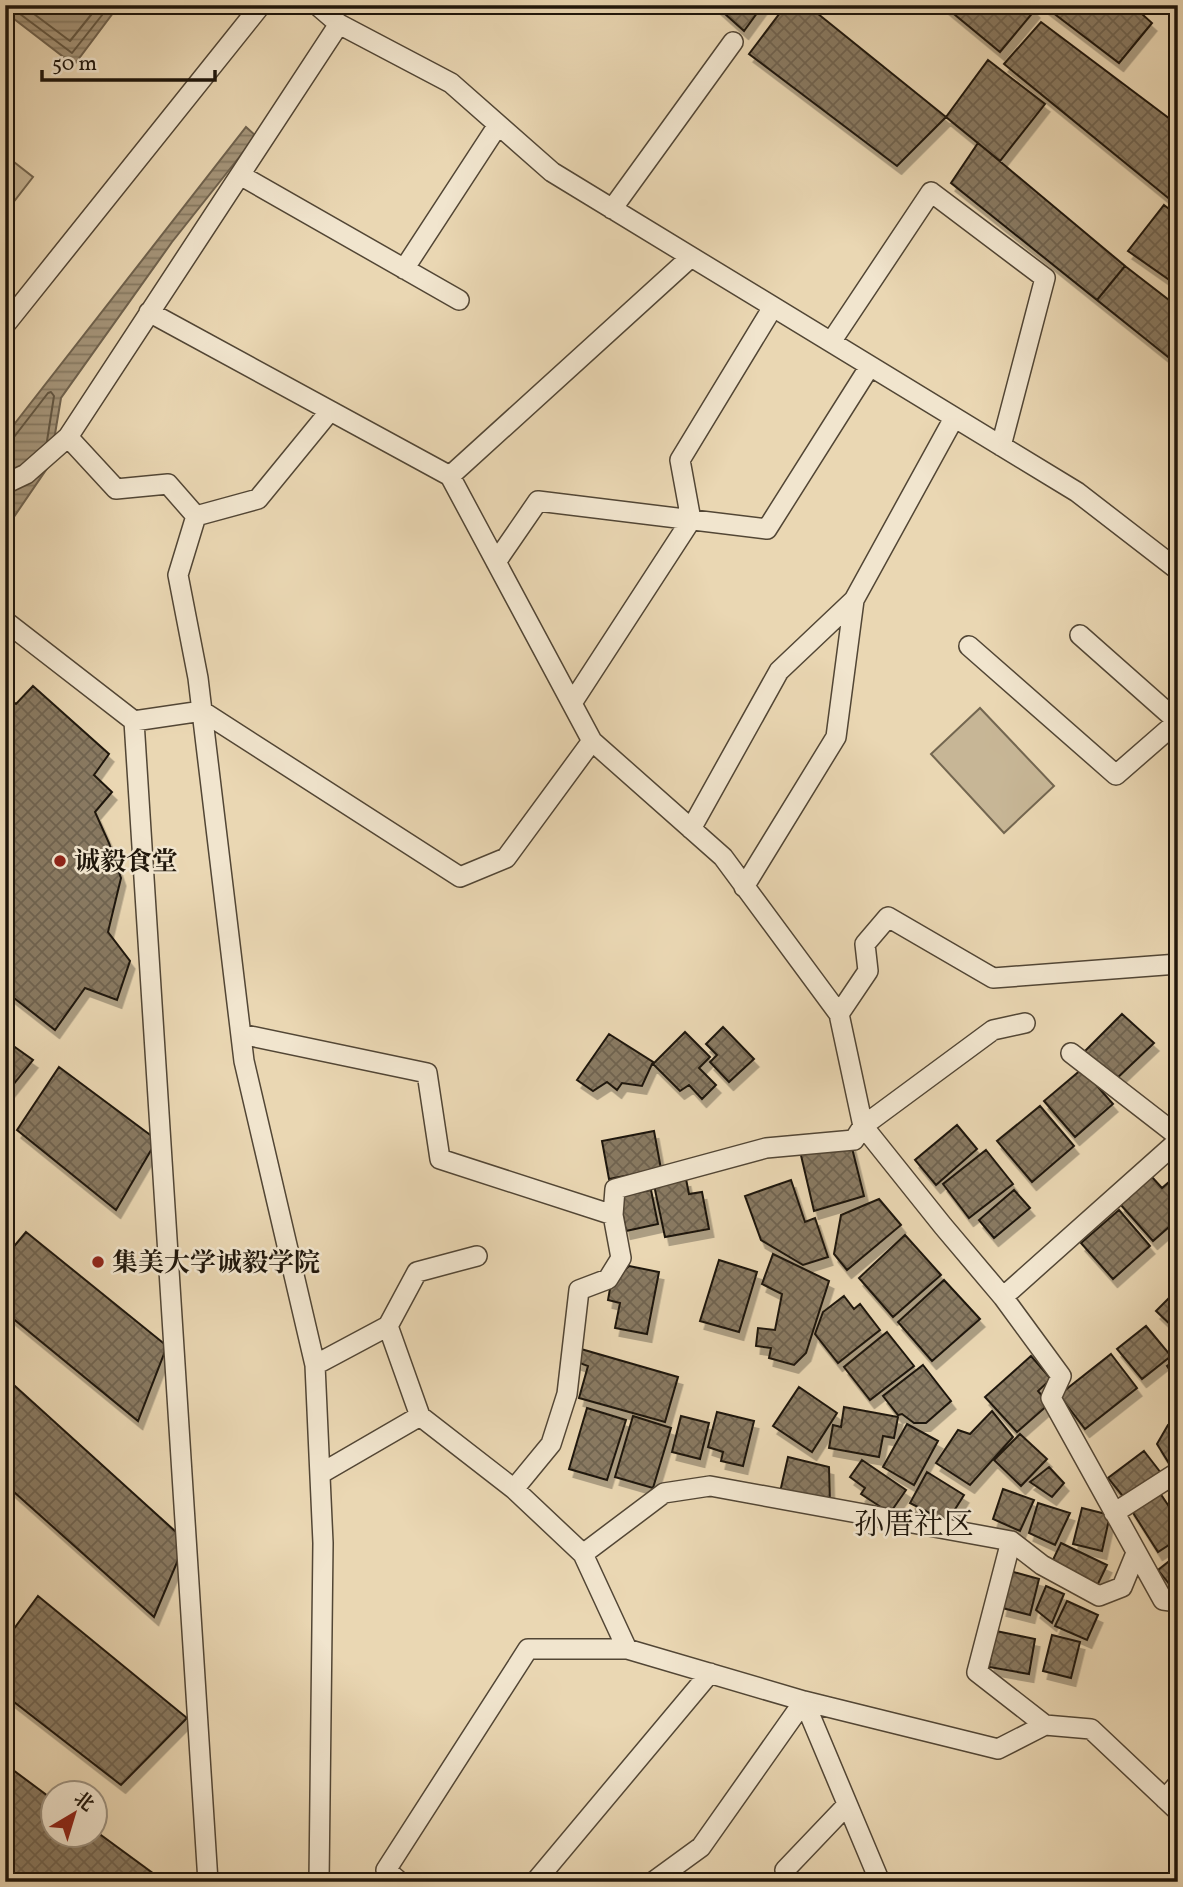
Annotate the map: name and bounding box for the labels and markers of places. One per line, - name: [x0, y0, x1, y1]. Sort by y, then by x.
- place label: 诚毅食堂: [74, 845, 178, 881]
- marker: 诚毅食堂: [52, 853, 68, 869]
- place label: 集美大学诚毅学院: [112, 1246, 320, 1282]
- marker: 集美大学诚毅学院: [90, 1254, 106, 1270]

